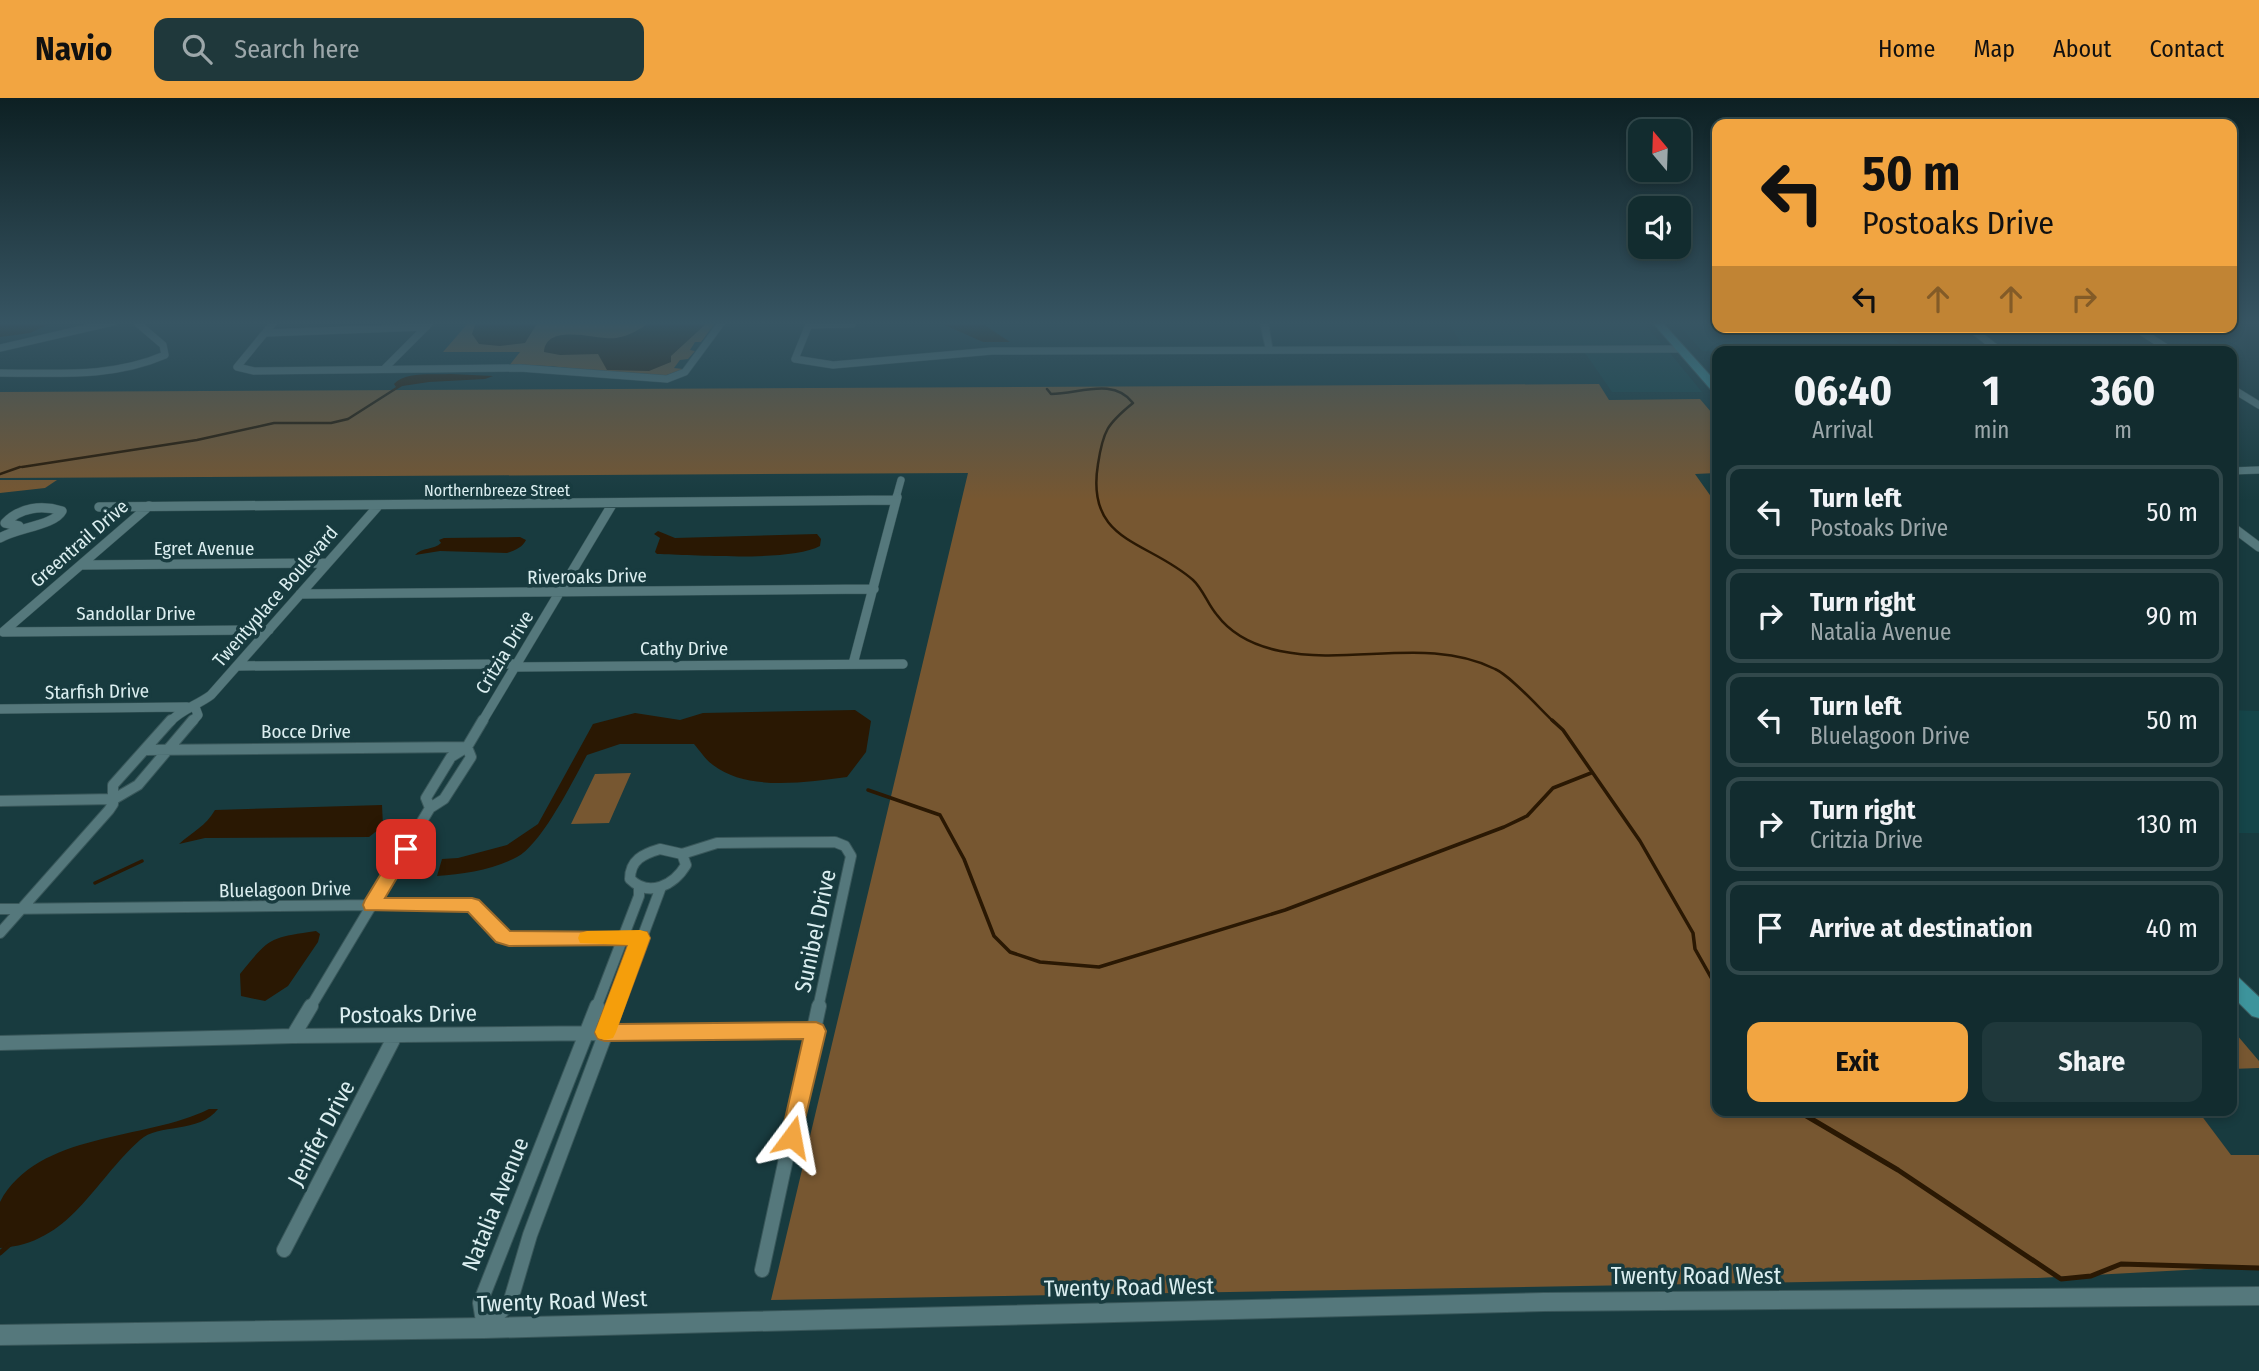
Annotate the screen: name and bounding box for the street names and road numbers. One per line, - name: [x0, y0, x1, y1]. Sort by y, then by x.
- street label: Northernbreeze Street: [424, 481, 571, 500]
- street label: Greentrail Drive: [26, 495, 133, 592]
- street label: Twentyplace Boulevard: [208, 521, 343, 671]
- street label: Egret Avenue: [154, 537, 254, 560]
- street label: Riveroaks Drive: [527, 564, 647, 589]
- street label: Sandollar Drive: [76, 602, 196, 625]
- street label: Critzia Drive: [471, 606, 538, 698]
- street label: Cathy Drive: [640, 637, 728, 660]
- street label: Starfish Drive: [45, 679, 149, 704]
- street label: Bocce Drive: [261, 720, 351, 743]
- street label: Sunibel Drive: [788, 867, 842, 995]
- street label: Bluelagoon Drive: [219, 877, 351, 902]
- street label: Postoaks Drive: [339, 999, 477, 1029]
- street label: Jenifer Drive: [281, 1075, 361, 1191]
- street label: Natalia Avenue: [456, 1133, 534, 1275]
- street label: Twenty Road West: [1611, 1262, 1782, 1290]
- street label: Twenty Road West: [1044, 1272, 1215, 1302]
- street label: Twenty Road West: [476, 1284, 648, 1318]

